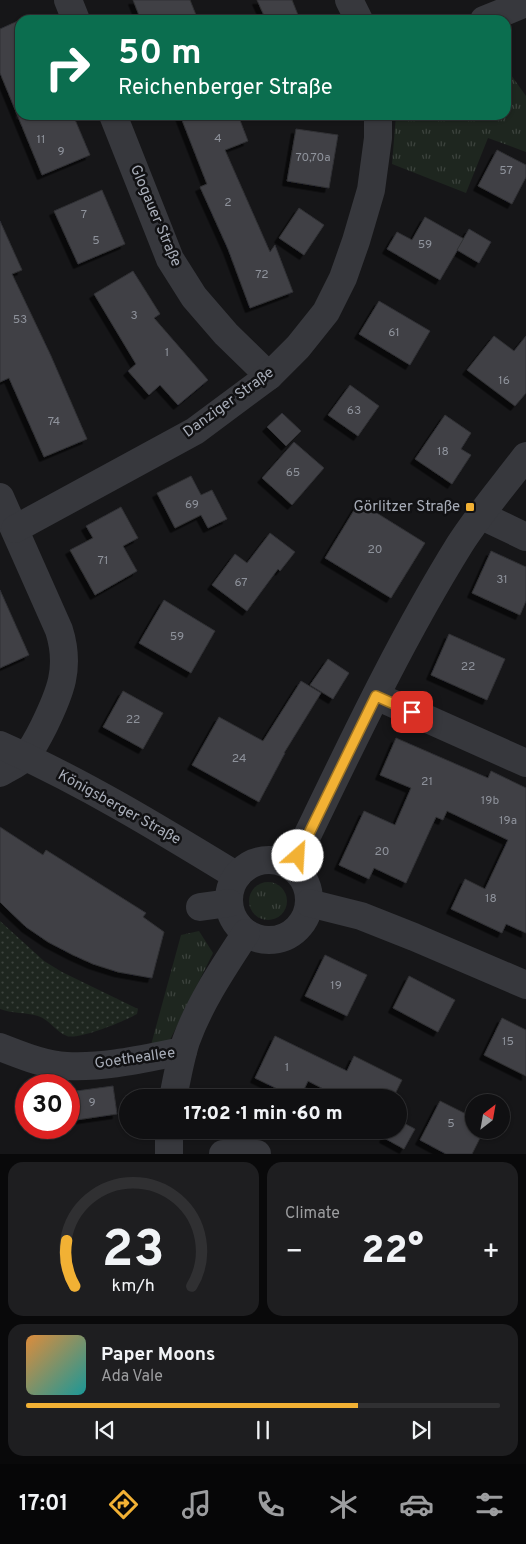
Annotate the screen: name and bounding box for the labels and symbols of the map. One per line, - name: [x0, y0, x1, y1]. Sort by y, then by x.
- house number: 4: [214, 131, 222, 147]
- house number: 11: [37, 132, 45, 148]
- house number: 9: [57, 144, 65, 160]
- house number: 70,70a: [295, 150, 331, 166]
- street label: Glogauer Straße: [125, 162, 185, 270]
- house number: 57: [499, 163, 513, 179]
- house number: 2: [224, 195, 232, 211]
- house number: 7: [81, 207, 87, 223]
- house number: 5: [92, 233, 100, 249]
- house number: 59: [418, 237, 432, 253]
- house number: 72: [255, 267, 269, 283]
- house number: 3: [130, 308, 138, 324]
- house number: 53: [13, 312, 27, 328]
- house number: 61: [388, 325, 400, 341]
- house number: 1: [165, 345, 169, 361]
- street label: Danziger Straße: [180, 364, 278, 442]
- house number: 16: [498, 373, 510, 389]
- house number: 63: [347, 403, 361, 419]
- house number: 74: [48, 414, 60, 430]
- house number: 18: [437, 444, 449, 460]
- house number: 65: [286, 465, 300, 481]
- house number: 69: [185, 497, 199, 513]
- place label: Görlitzer Straße: [353, 498, 460, 517]
- marker: Görlitzer Straße: [464, 501, 476, 513]
- house number: 20: [367, 542, 383, 558]
- house number: 71: [98, 553, 108, 569]
- house number: 31: [496, 572, 508, 588]
- house number: 67: [234, 575, 248, 591]
- house number: 59: [170, 629, 184, 645]
- house number: 22: [461, 659, 475, 675]
- pin: [391, 691, 433, 733]
- house number: 22: [126, 712, 140, 728]
- house number: 24: [232, 751, 246, 767]
- street label: Königsberger Straße: [54, 766, 184, 850]
- house number: 21: [421, 774, 433, 790]
- house number: 19b: [481, 793, 499, 809]
- house number: 19a: [499, 813, 517, 829]
- position arrow: [271, 829, 323, 881]
- house number: 20: [374, 844, 390, 860]
- house number: 18: [485, 891, 497, 907]
- house number: 19: [330, 978, 342, 994]
- house number: 15: [502, 1034, 514, 1050]
- street label: Goetheallee: [94, 1044, 176, 1074]
- house number: 1: [285, 1060, 289, 1076]
- speed limit sign: 30: [15, 1074, 80, 1139]
- north arrow: [465, 1094, 510, 1139]
- house number: 9: [88, 1095, 96, 1111]
- house number: 5: [447, 1116, 455, 1132]

